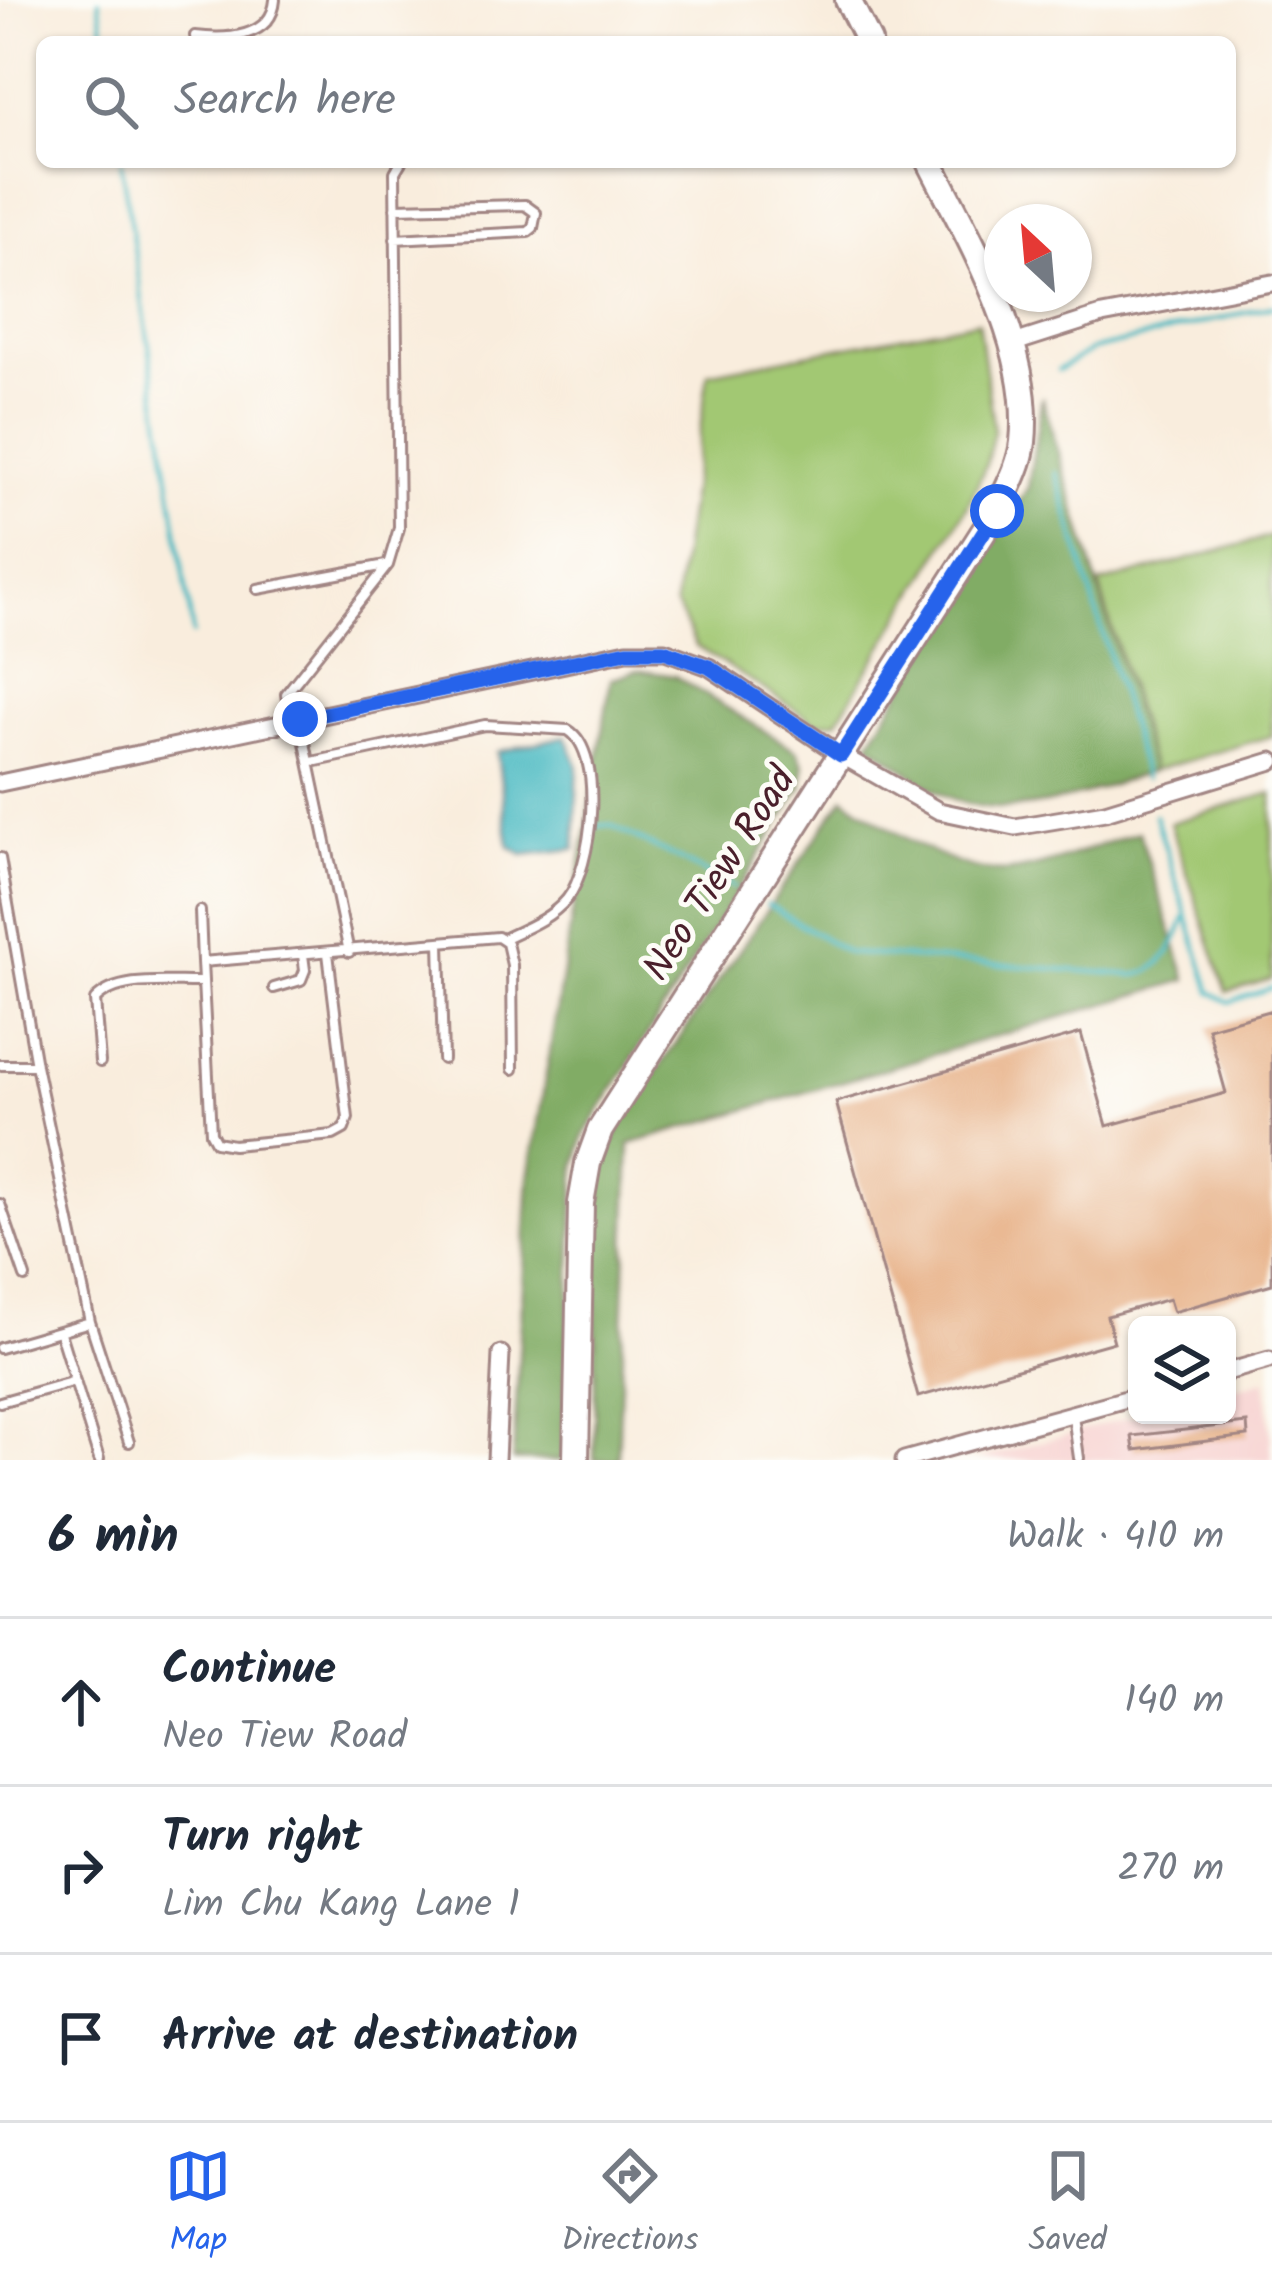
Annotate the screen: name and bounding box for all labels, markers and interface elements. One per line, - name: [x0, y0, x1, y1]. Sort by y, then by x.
- search box: [36, 36, 1236, 168]
- text: Search here: [174, 66, 396, 138]
- icon: search: [78, 69, 144, 135]
- north arrow: [984, 204, 1092, 312]
- route start: [970, 484, 1024, 538]
- route end: [273, 692, 327, 746]
- street label: Neo Tiew Road: [628, 754, 815, 995]
- map controls: [1128, 1316, 1236, 1424]
- button: layers: [1128, 1316, 1236, 1424]
- text: 6 min: [48, 1498, 179, 1579]
- text: Walk · 410 m: [1007, 1507, 1224, 1569]
- text: Continue: [162, 1635, 336, 1707]
- icon: ahead: [48, 1669, 114, 1735]
- text: 140 m: [1124, 1671, 1224, 1733]
- text: Neo Tiew Road: [162, 1707, 407, 1769]
- text: Turn right: [162, 1803, 362, 1875]
- icon: right: [48, 1837, 114, 1903]
- text: 270 m: [1117, 1839, 1224, 1901]
- text: Lim Chu Kang Lane 1: [162, 1875, 520, 1937]
- text: Arrive at destination: [162, 2002, 578, 2074]
- icon: arrive: [48, 2005, 114, 2071]
- tab: Map: [165, 2143, 231, 2268]
- tab: Directions: [561, 2143, 698, 2268]
- tab: Saved: [1029, 2143, 1107, 2268]

